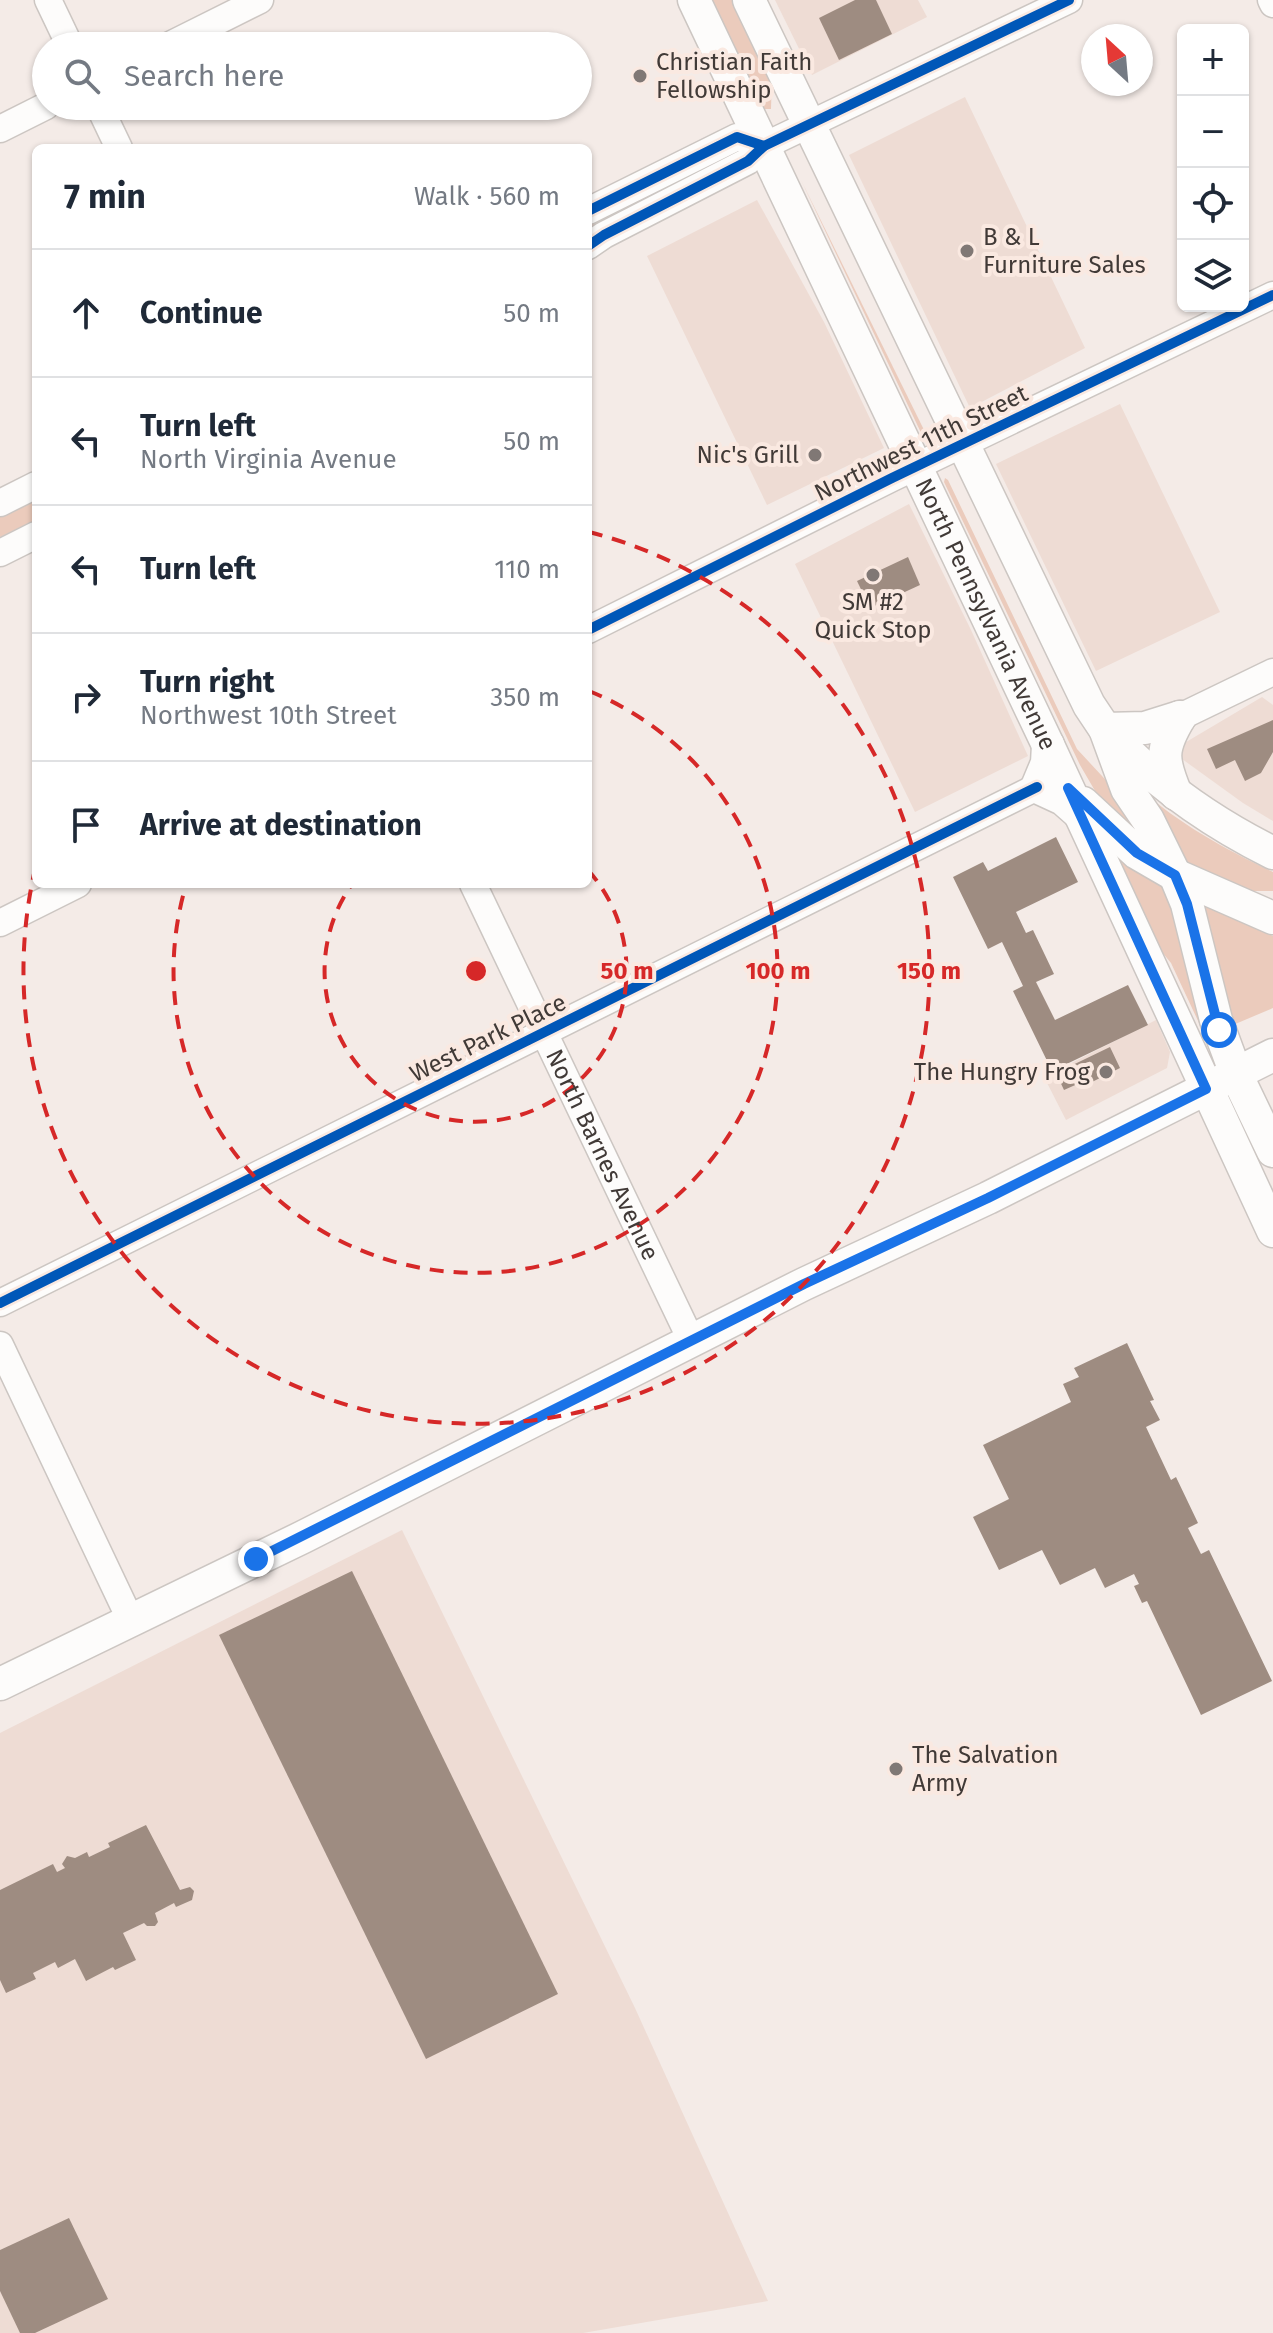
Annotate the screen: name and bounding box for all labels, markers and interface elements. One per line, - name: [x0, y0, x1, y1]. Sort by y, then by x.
- north arrow: [1081, 24, 1153, 96]
- map controls: [1177, 24, 1249, 312]
- button: +: [1177, 24, 1249, 96]
- search box: [32, 32, 592, 120]
- place label: Christian Faith Fellowship: [656, 48, 812, 104]
- icon: search: [60, 54, 104, 98]
- text: Search here: [124, 58, 284, 94]
- marker: Christian Faith Fellowship: [631, 67, 649, 85]
- button: −: [1177, 96, 1249, 168]
- button: locate: [1177, 168, 1249, 240]
- text: 7 min: [64, 176, 146, 217]
- text: Walk · 560 m: [414, 181, 560, 212]
- place label: B & L Furniture Sales: [983, 223, 1146, 279]
- button: layers: [1177, 240, 1249, 312]
- marker: B & L Furniture Sales: [958, 242, 976, 260]
- icon: ahead: [64, 291, 108, 335]
- text: Continue: [140, 295, 263, 331]
- text: 50 m: [503, 298, 560, 329]
- street label: Northwest 11th Street: [810, 379, 1032, 507]
- text: Turn left: [140, 408, 256, 444]
- icon: left: [64, 419, 108, 463]
- text: 50 m: [503, 426, 560, 457]
- place label: Nic's Grill: [697, 441, 799, 469]
- text: North Virginia Avenue: [140, 444, 397, 475]
- marker: Nic's Grill: [806, 446, 824, 464]
- street label: North Pennsylvania Avenue: [909, 474, 1062, 754]
- icon: left: [64, 547, 108, 591]
- text: Turn left: [140, 551, 256, 587]
- text: 110 m: [494, 554, 560, 585]
- marker: SM #2 Quick Stop: [864, 566, 882, 584]
- place label: SM #2 Quick Stop: [814, 588, 932, 644]
- text: Turn right: [140, 664, 275, 700]
- icon: right: [64, 675, 108, 719]
- text: 350 m: [490, 682, 560, 713]
- text: Northwest 10th Street: [140, 700, 397, 731]
- icon: arrive: [64, 803, 108, 847]
- text: Arrive at destination: [140, 807, 422, 843]
- centre of rings: [462, 957, 490, 985]
- text: 50 m: [601, 957, 653, 985]
- text: 100 m: [745, 957, 811, 985]
- text: 150 m: [897, 957, 961, 985]
- street label: West Park Place: [405, 988, 571, 1088]
- route start: [1201, 1012, 1237, 1048]
- street label: North Barnes Avenue: [540, 1045, 665, 1265]
- place label: The Hungry Frog: [914, 1058, 1091, 1086]
- marker: The Hungry Frog: [1097, 1063, 1115, 1081]
- route end: [238, 1541, 274, 1577]
- place label: The Salvation Army: [912, 1741, 1059, 1797]
- marker: The Salvation Army: [887, 1760, 905, 1778]

